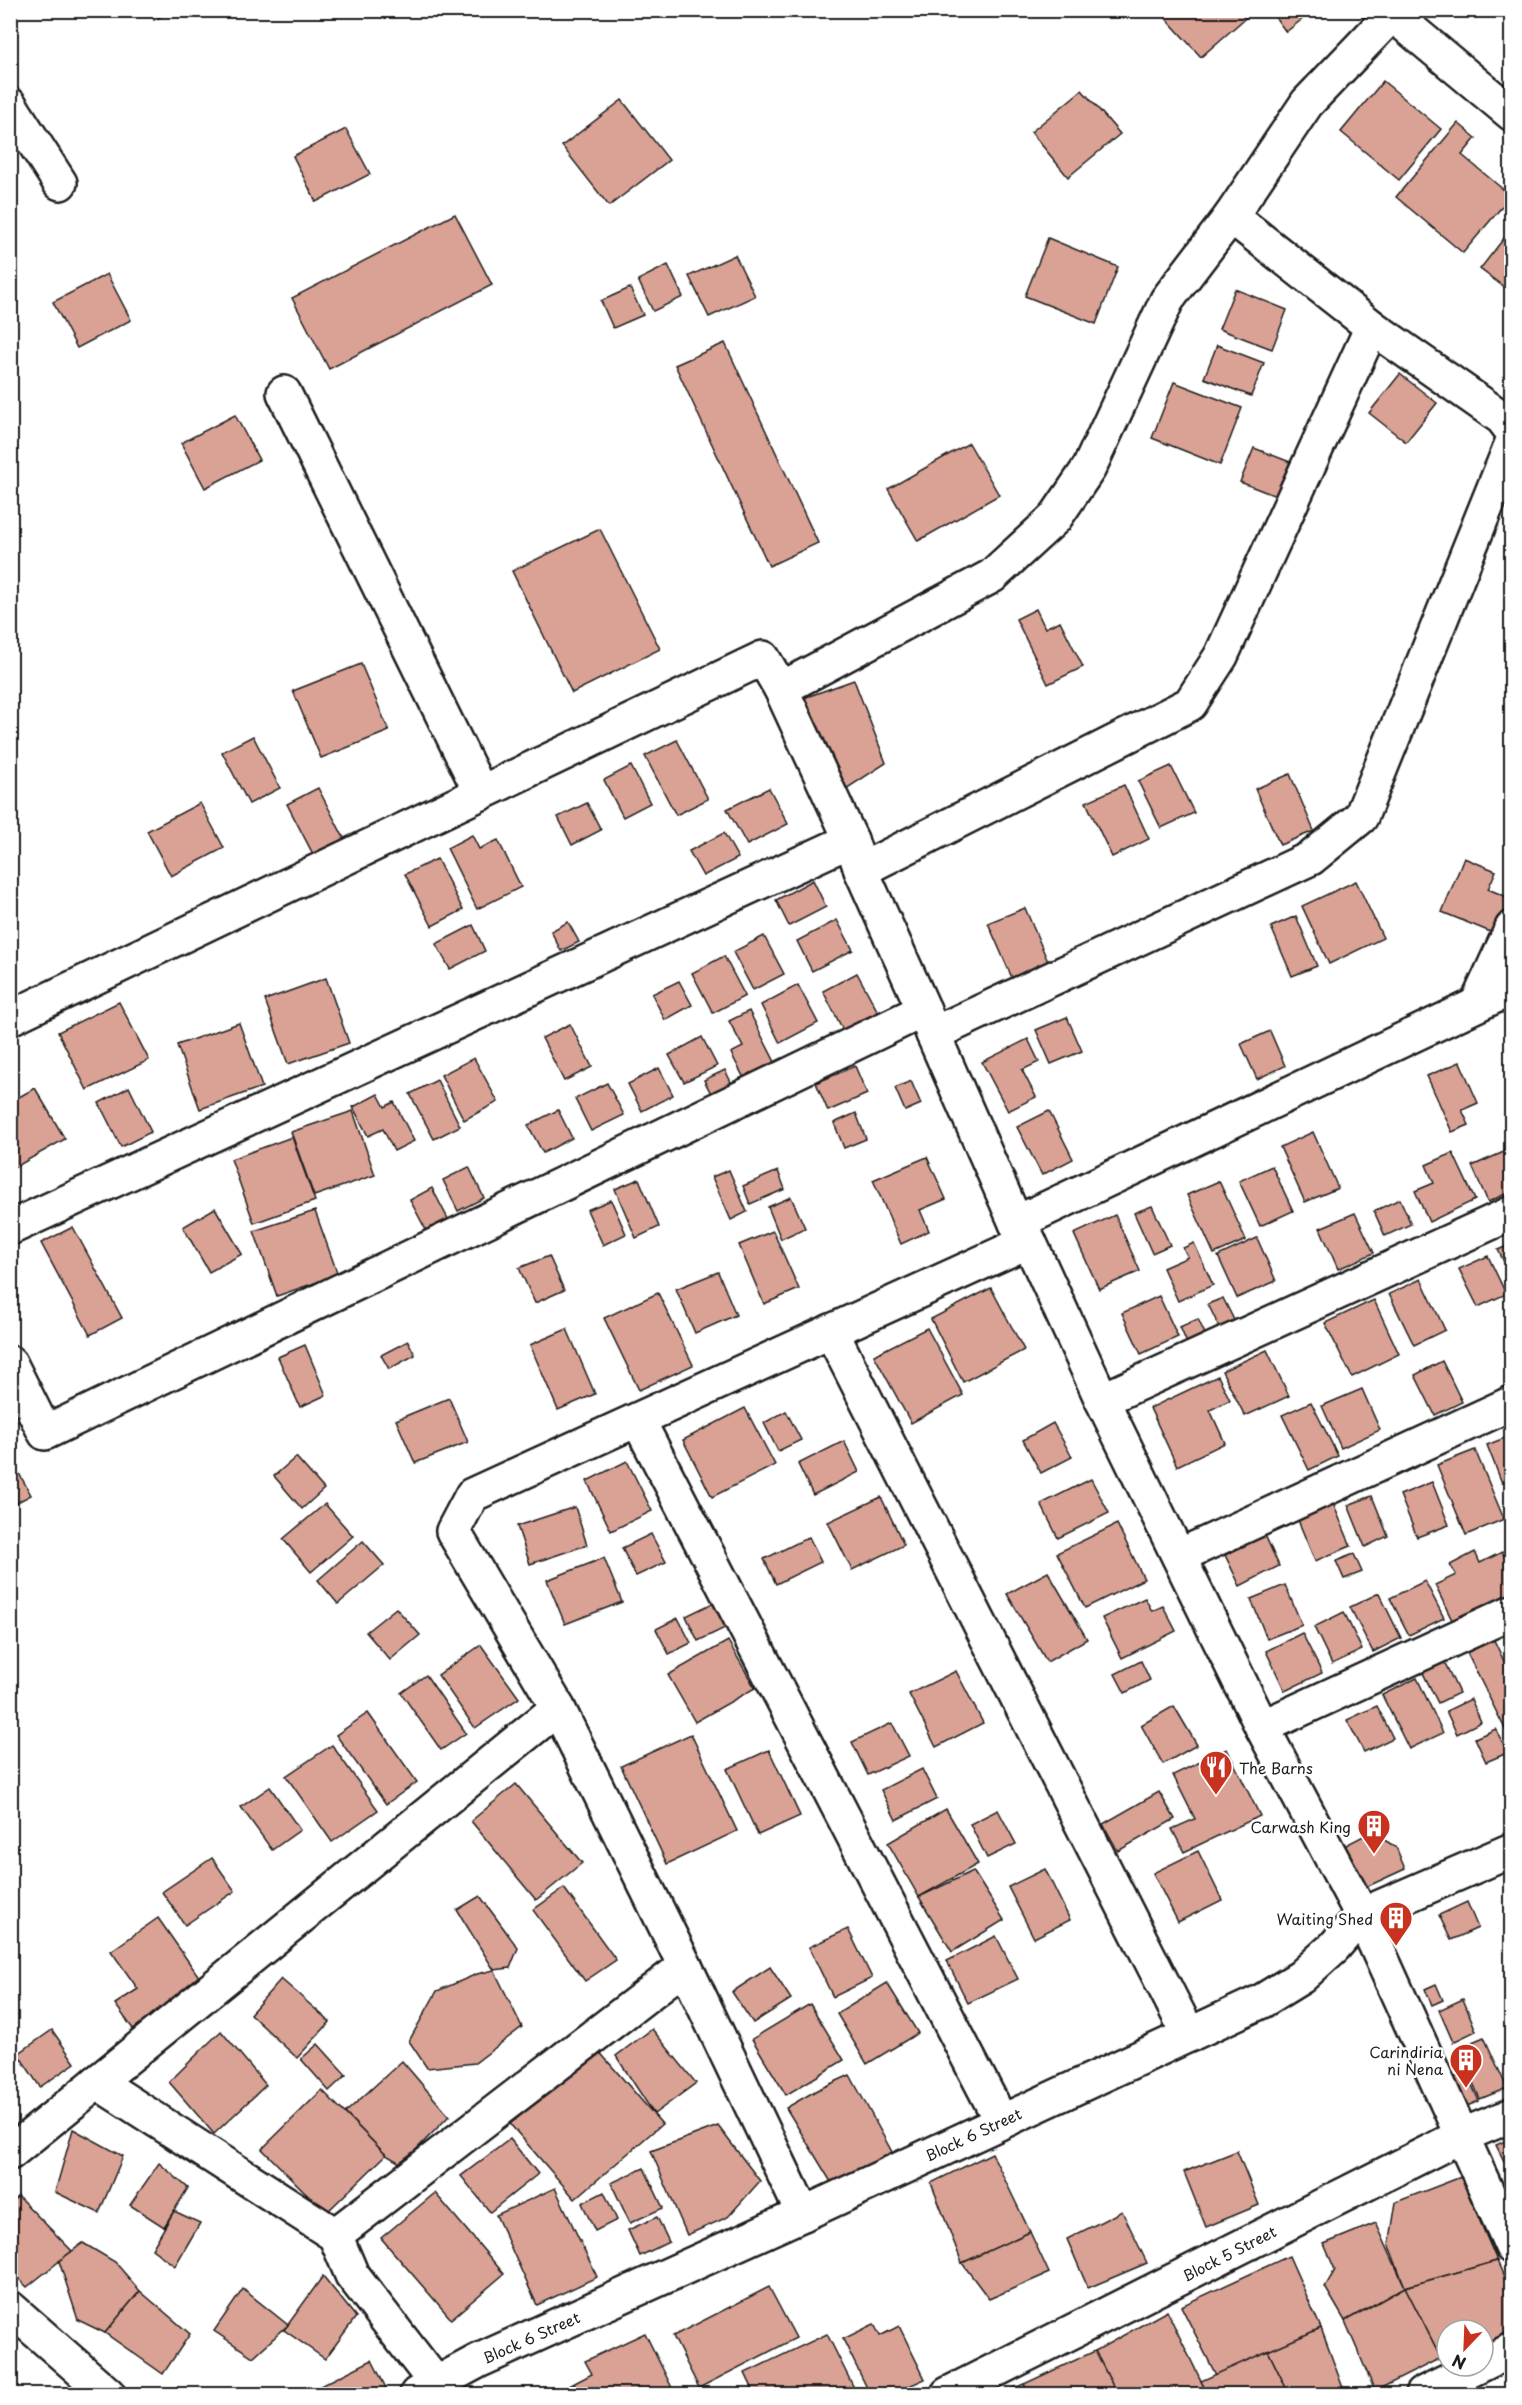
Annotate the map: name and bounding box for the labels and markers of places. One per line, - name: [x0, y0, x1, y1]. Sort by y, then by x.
- restaurant icon: The Barns: [1198, 1749, 1234, 1796]
- place label: The Barns: [1239, 1756, 1313, 1779]
- building icon: Carwash King: [1356, 1808, 1392, 1855]
- place label: Carwash King: [1250, 1815, 1351, 1838]
- building icon: Waiting Shed: [1378, 1900, 1414, 1947]
- place label: Waiting Shed: [1276, 1907, 1373, 1930]
- place label: Carindiria ni Nena: [1369, 2040, 1444, 2080]
- building icon: Carindiria ni Nena: [1448, 2042, 1484, 2089]

